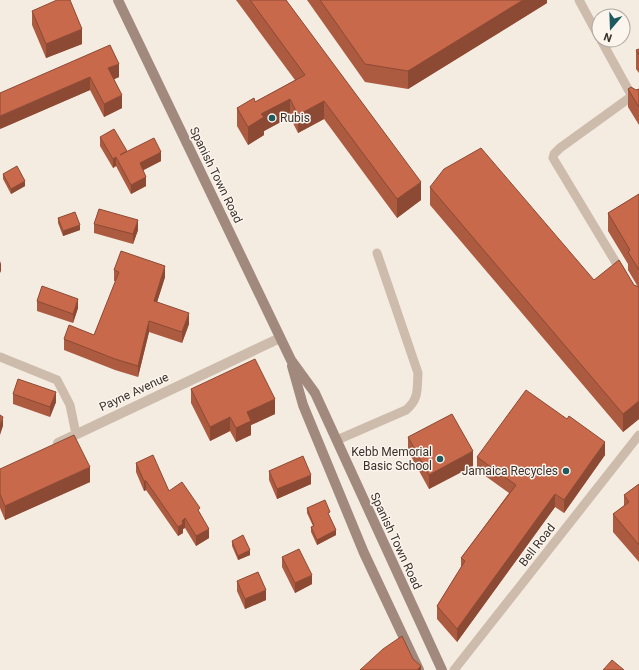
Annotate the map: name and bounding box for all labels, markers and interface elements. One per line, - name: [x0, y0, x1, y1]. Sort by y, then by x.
- north arrow: [591, 8, 631, 48]
- text: N: [602, 29, 614, 44]
- place label: Rubis: [280, 111, 310, 125]
- marker: Rubis: [267, 113, 277, 123]
- street label: Spanish Town Road: [187, 125, 245, 225]
- street label: Payne Avenue: [97, 370, 171, 414]
- place label: Kebb Memorial Basic School: [351, 445, 432, 473]
- marker: Kebb Memorial Basic School: [435, 454, 445, 464]
- place label: Jamaica Recycles: [462, 464, 558, 478]
- marker: Jamaica Recycles: [561, 466, 571, 476]
- street label: Spanish Town Road: [367, 490, 425, 592]
- street label: Bell Road: [516, 521, 558, 569]

